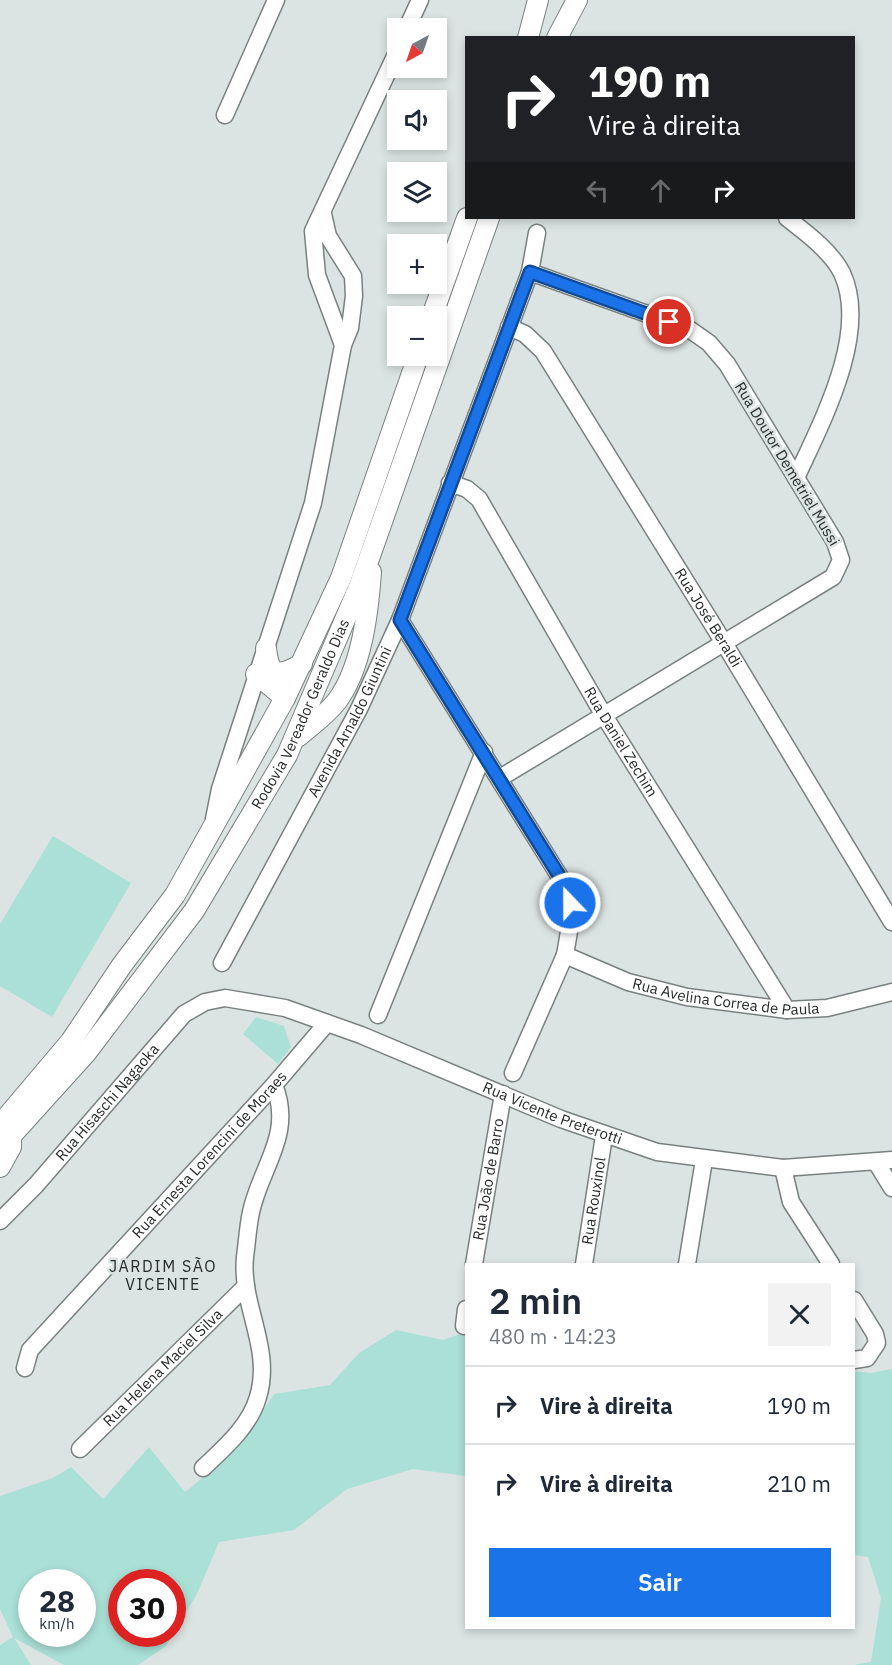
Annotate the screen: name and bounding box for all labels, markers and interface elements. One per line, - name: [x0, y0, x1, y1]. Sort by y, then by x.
- north arrow: [387, 18, 447, 78]
- map controls: [387, 18, 447, 366]
- text: 190 m: [588, 54, 711, 109]
- icon: right: [489, 60, 567, 138]
- button: sound: [387, 90, 447, 150]
- text: Vire à direita: [588, 107, 741, 142]
- button: layers: [387, 162, 447, 222]
- icon: left: [581, 174, 614, 207]
- icon: ahead: [644, 174, 677, 207]
- icon: right: [707, 174, 740, 207]
- button: +: [387, 234, 447, 294]
- pin: [643, 296, 694, 347]
- icon: arrive: [652, 305, 685, 338]
- button: −: [387, 306, 447, 366]
- street label: Rua Doutor Demetriel Mussi: [731, 378, 844, 549]
- street label: Rua José Beraldi: [671, 564, 746, 671]
- street label: Rodovia Vereador Geraldo Dias: [247, 616, 353, 812]
- street label: Avenida Arnaldo Giuntini: [303, 643, 395, 800]
- street label: Rua Daniel Zechim: [580, 683, 662, 800]
- position arrow: [538, 871, 602, 935]
- street label: Rua Avelina Correa de Paula: [631, 974, 820, 1019]
- street label: Rua Hisaschi Nagaoka: [51, 1040, 163, 1165]
- street label: Rua Ernesta Lorencini de Moraes: [128, 1067, 291, 1242]
- street label: Rua Vicente Preterotti: [480, 1077, 625, 1148]
- street label: Rua João de Barro: [468, 1117, 508, 1242]
- street label: Rua Rouxinol: [577, 1156, 610, 1246]
- district label: JARDIM SÃO VICENTE: [109, 1256, 217, 1294]
- text: 2 min: [489, 1277, 582, 1324]
- button: close: [768, 1283, 831, 1346]
- street label: Rua Helena Maciel Silva: [99, 1305, 226, 1430]
- text: 480 m · 14:23: [489, 1323, 617, 1350]
- icon: right: [489, 1389, 522, 1422]
- text: Vire à direita: [540, 1391, 673, 1420]
- text: 190 m: [767, 1391, 831, 1420]
- icon: right: [489, 1467, 522, 1500]
- text: Vire à direita: [540, 1469, 673, 1498]
- text: 210 m: [767, 1469, 831, 1498]
- button: Sair: [489, 1548, 831, 1617]
- speed limit sign: 30: [108, 1569, 186, 1647]
- text: 28: [39, 1581, 75, 1620]
- text: km/h: [39, 1614, 75, 1633]

